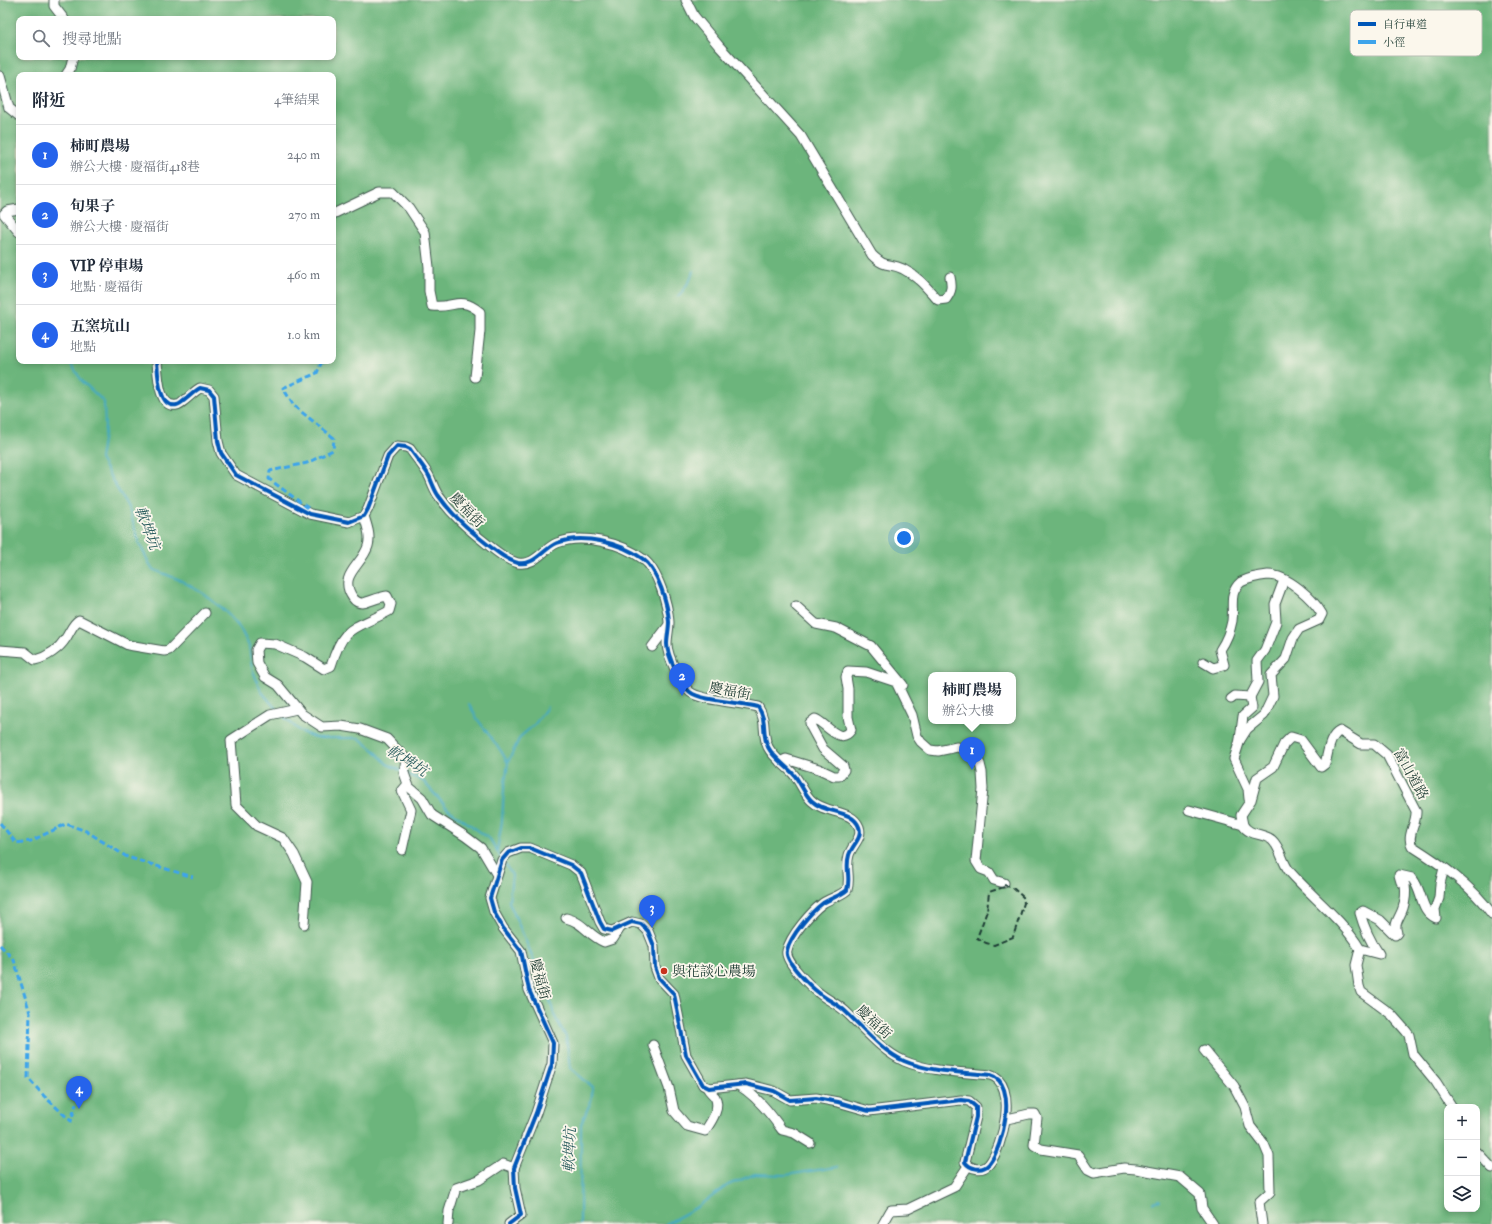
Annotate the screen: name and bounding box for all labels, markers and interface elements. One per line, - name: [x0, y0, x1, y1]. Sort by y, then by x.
- legend: [1350, 10, 1482, 56]
- search box: [16, 16, 336, 60]
- text: 自行車道: [1383, 18, 1427, 31]
- icon: search: [30, 27, 52, 49]
- text: 搜尋地點: [62, 30, 122, 49]
- text: 小徑: [1383, 36, 1405, 49]
- text: 附近: [32, 90, 66, 111]
- text: 4筆結果: [274, 92, 320, 108]
- text: 柿町農場: [70, 137, 130, 156]
- text: 1: [43, 147, 47, 163]
- text: 240 m: [287, 147, 320, 163]
- text: 辦公大樓 · 慶福街418巷: [70, 159, 200, 175]
- text: 旬果子: [70, 197, 115, 216]
- text: 2: [42, 207, 48, 223]
- text: 270 m: [288, 207, 320, 223]
- text: 辦公大樓 · 慶福街: [70, 219, 169, 235]
- text: VIP 停車場: [70, 257, 144, 276]
- text: 3: [43, 267, 48, 283]
- text: 460 m: [287, 267, 320, 283]
- text: 地點 · 慶福街: [70, 279, 143, 295]
- text: 五窯坑山: [70, 317, 130, 336]
- text: 4: [41, 327, 49, 343]
- text: 1.0 km: [287, 327, 320, 343]
- text: 地點: [70, 339, 96, 355]
- street label: 慶福街: [446, 489, 488, 531]
- water label: 軟埤坑: [130, 504, 165, 554]
- your location: [894, 528, 914, 548]
- pin: 2: [669, 663, 695, 696]
- popup: [928, 672, 1016, 724]
- street label: 慶福街: [708, 679, 752, 703]
- text: 柿町農場: [942, 681, 1002, 700]
- text: 辦公大樓: [942, 703, 994, 719]
- pin: 1: [959, 737, 985, 770]
- water label: 軟埤坑: [383, 741, 433, 782]
- street label: 富山道路: [1390, 745, 1432, 803]
- pin: 3: [639, 895, 665, 928]
- street label: 慶福街: [526, 957, 554, 1001]
- place label: 與花談心農場: [672, 963, 756, 980]
- marker: 與花談心農場: [659, 966, 669, 976]
- street label: 慶福街: [853, 1001, 895, 1043]
- pin: 4: [66, 1076, 92, 1109]
- map controls: [1444, 1104, 1480, 1212]
- button: +: [1444, 1104, 1480, 1140]
- water label: 軟埤坑: [560, 1125, 580, 1173]
- button: −: [1444, 1140, 1480, 1176]
- button: layers: [1444, 1176, 1480, 1212]

